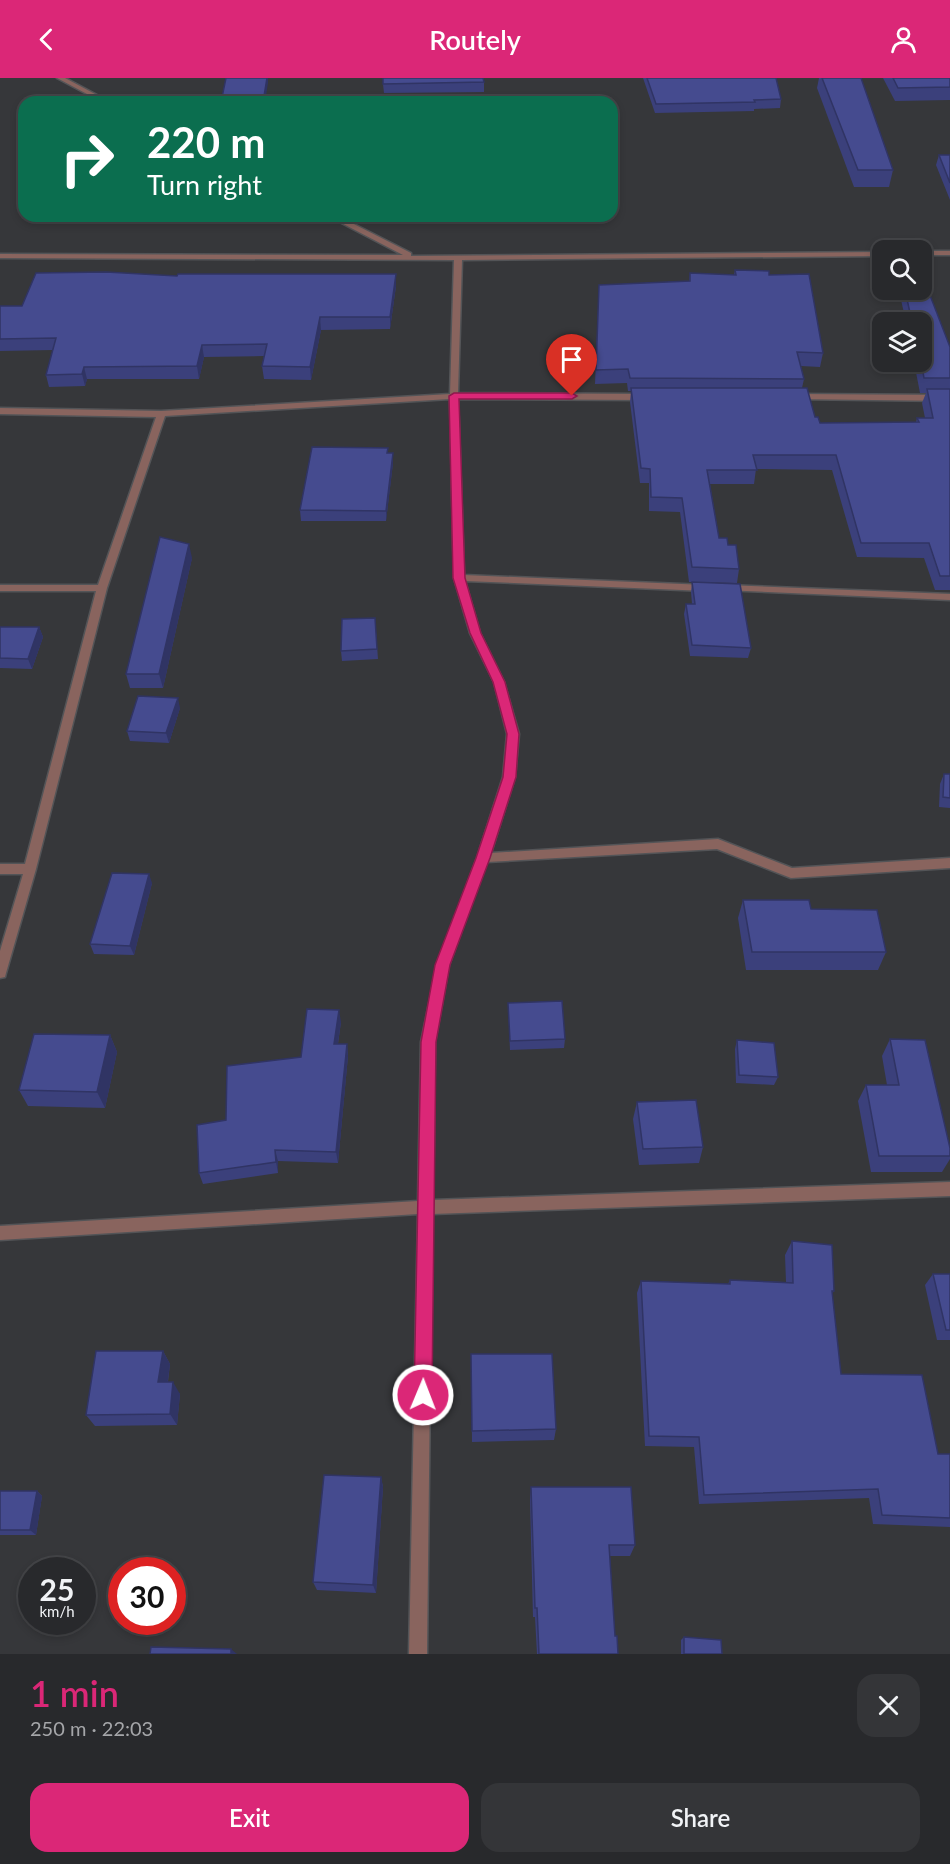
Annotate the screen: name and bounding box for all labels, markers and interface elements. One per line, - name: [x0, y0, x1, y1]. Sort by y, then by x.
- icon: back: [30, 23, 63, 56]
- text: Routely: [429, 23, 521, 56]
- icon: person: [887, 23, 920, 56]
- text: 220 m: [147, 117, 265, 167]
- icon: right: [48, 120, 126, 198]
- text: Turn right: [147, 168, 262, 201]
- map controls: [872, 240, 932, 372]
- button: search: [872, 240, 932, 300]
- button: layers: [872, 312, 932, 372]
- pin: [546, 334, 597, 396]
- icon: arrive: [555, 343, 588, 376]
- position arrow: [391, 1363, 455, 1427]
- speed limit sign: 30: [108, 1557, 186, 1635]
- text: 25: [40, 1571, 74, 1607]
- text: km/h: [39, 1602, 75, 1620]
- text: 1 min: [30, 1671, 119, 1715]
- button: close: [857, 1674, 920, 1737]
- text: 250 m · 22:03: [30, 1716, 153, 1740]
- button: Exit: [30, 1783, 469, 1852]
- button: Share: [481, 1783, 920, 1852]

